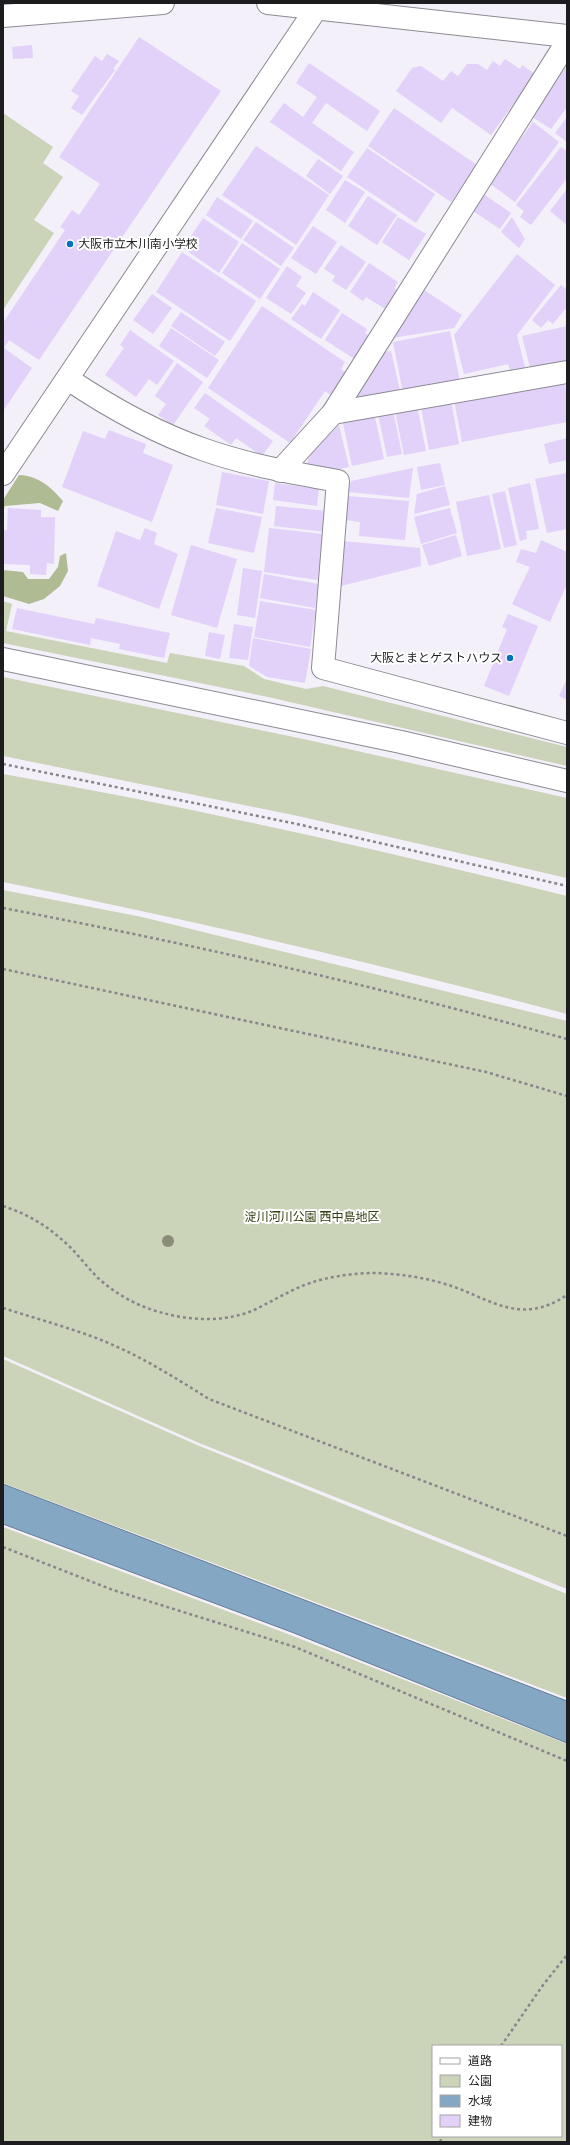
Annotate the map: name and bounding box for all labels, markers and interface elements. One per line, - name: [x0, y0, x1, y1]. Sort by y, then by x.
- place label: 大阪市立木川南小学校: [78, 236, 198, 251]
- marker: 大阪市立木川南小学校: [65, 239, 75, 249]
- place label: 大阪とまとゲストハウス: [370, 650, 502, 665]
- marker: 大阪とまとゲストハウス: [505, 653, 515, 663]
- park label: 淀川河川公園 西中島地区: [244, 1209, 380, 1224]
- legend: [432, 2045, 562, 2137]
- text: 道路: [468, 2053, 492, 2068]
- text: 公園: [468, 2073, 492, 2088]
- text: 水域: [468, 2093, 492, 2108]
- text: 建物: [468, 2113, 492, 2128]

